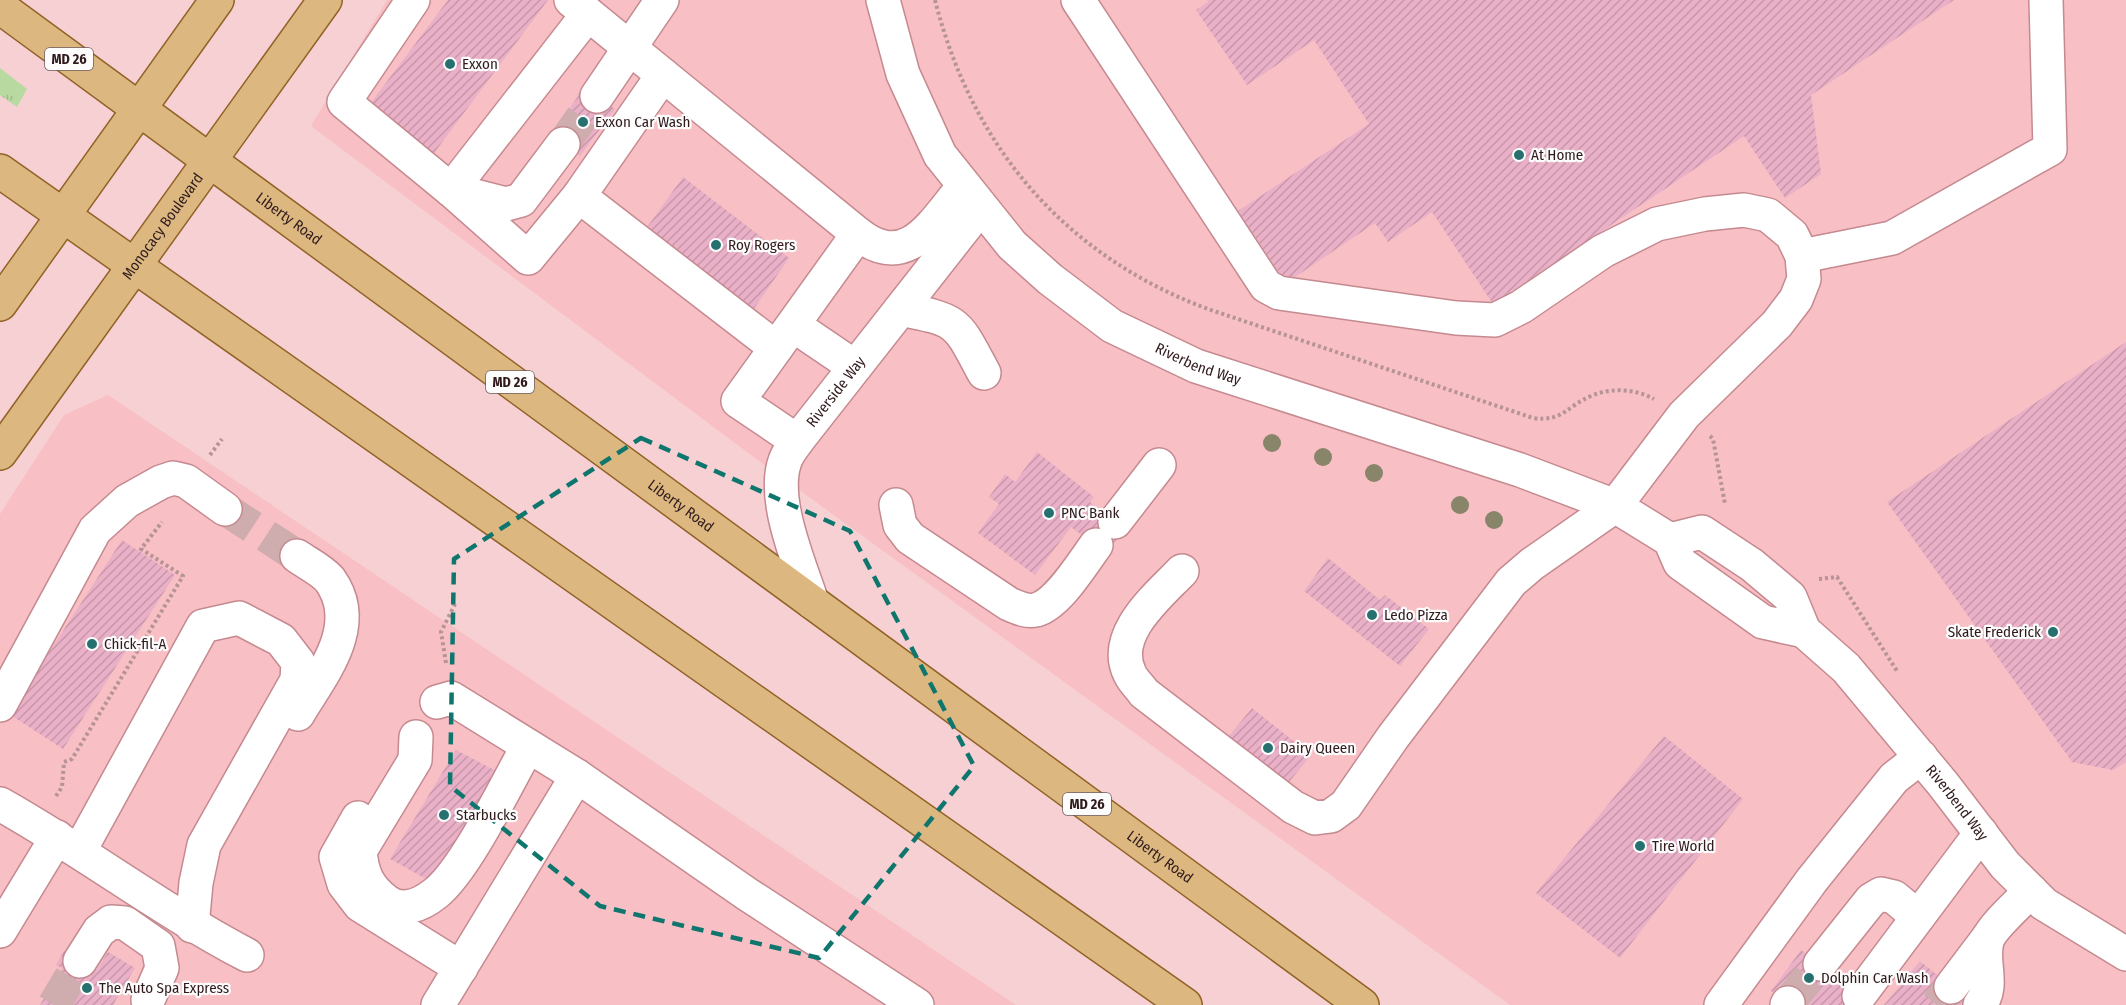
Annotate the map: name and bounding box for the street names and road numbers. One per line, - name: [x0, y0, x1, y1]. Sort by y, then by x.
- road number: MD 26: [45, 48, 93, 70]
- street label: Monocacy Boulevard: [118, 170, 207, 283]
- street label: Liberty Road: [252, 188, 325, 249]
- street label: Riverbend Way: [1152, 339, 1243, 389]
- street label: Riverside Way: [802, 353, 869, 431]
- road number: MD 26: [486, 371, 534, 393]
- street label: Liberty Road: [644, 476, 717, 536]
- street label: Riverbend Way: [1922, 761, 1992, 844]
- road number: MD 26: [1063, 793, 1111, 815]
- street label: Liberty Road: [1123, 827, 1196, 887]

